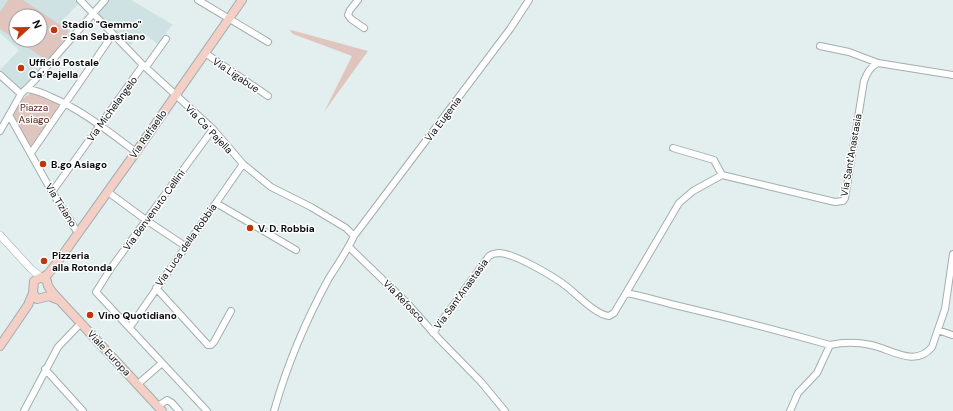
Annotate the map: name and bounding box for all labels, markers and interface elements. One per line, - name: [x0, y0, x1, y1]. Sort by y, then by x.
- north arrow: [8, 8, 48, 48]
- text: N: [29, 18, 45, 31]
- place label: Stadio "Gemmo" - San Sebastiano: [62, 18, 145, 43]
- marker: Stadio "Gemmo" - San Sebastiano: [49, 25, 59, 35]
- street label: Via Ligabue: [210, 55, 262, 96]
- place label: Ufficio Postale Ca' Pajella: [29, 56, 99, 81]
- marker: Ufficio Postale Ca' Pajella: [16, 63, 26, 73]
- street label: Via Michelangelo: [84, 74, 140, 144]
- street label: Via Eugenia: [422, 94, 464, 144]
- park label: Piazza Asiago: [19, 101, 49, 126]
- street label: Via Ca' Pajella: [182, 102, 236, 156]
- street label: Via Raffaello: [126, 107, 170, 161]
- street label: Via Sant'Anastasia: [837, 113, 865, 197]
- place label: B.go Asiago: [51, 158, 107, 171]
- marker: B.go Asiago: [38, 159, 48, 169]
- street label: Via Benvenuto Cellini: [120, 167, 188, 253]
- street label: Via Tiziano: [42, 181, 80, 229]
- street label: Via Luca della Robbia: [152, 201, 220, 289]
- place label: V. D. Robbia: [258, 222, 315, 235]
- marker: V. D. Robbia: [245, 223, 255, 233]
- place label: Pizzeria alla Rotonda: [52, 249, 112, 274]
- marker: Pizzeria alla Rotonda: [39, 256, 49, 266]
- street label: Via Sant'Anastasia: [431, 256, 491, 332]
- street label: Via Refosco: [380, 277, 428, 325]
- place label: Vino Quotidiano: [98, 309, 177, 322]
- marker: Vino Quotidiano: [85, 310, 95, 320]
- street label: Viale Europa: [85, 327, 133, 379]

